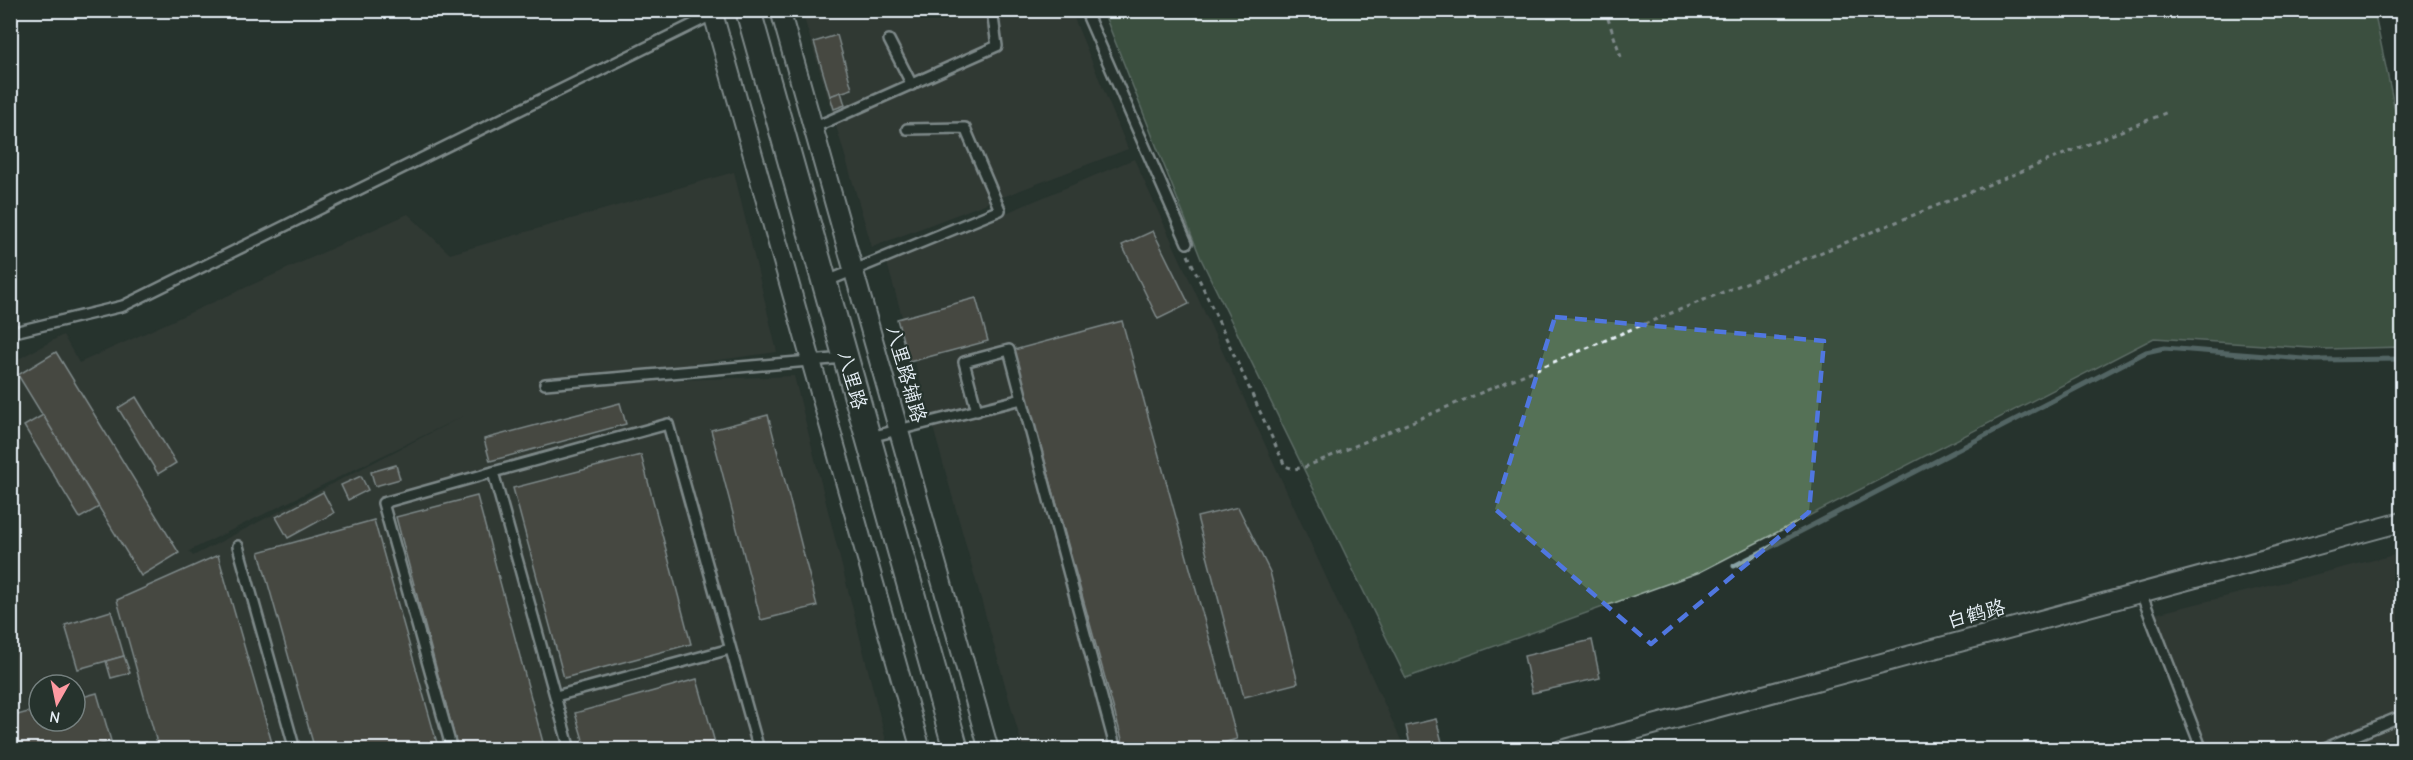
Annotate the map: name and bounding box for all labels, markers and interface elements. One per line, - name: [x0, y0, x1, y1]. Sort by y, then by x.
- street label: 八里路辅路: [881, 323, 931, 426]
- street label: 八里路: [833, 348, 872, 413]
- street label: 白鹤路: [1944, 595, 2009, 633]
- north arrow: [27, 673, 87, 733]
- text: N: [48, 707, 61, 727]

